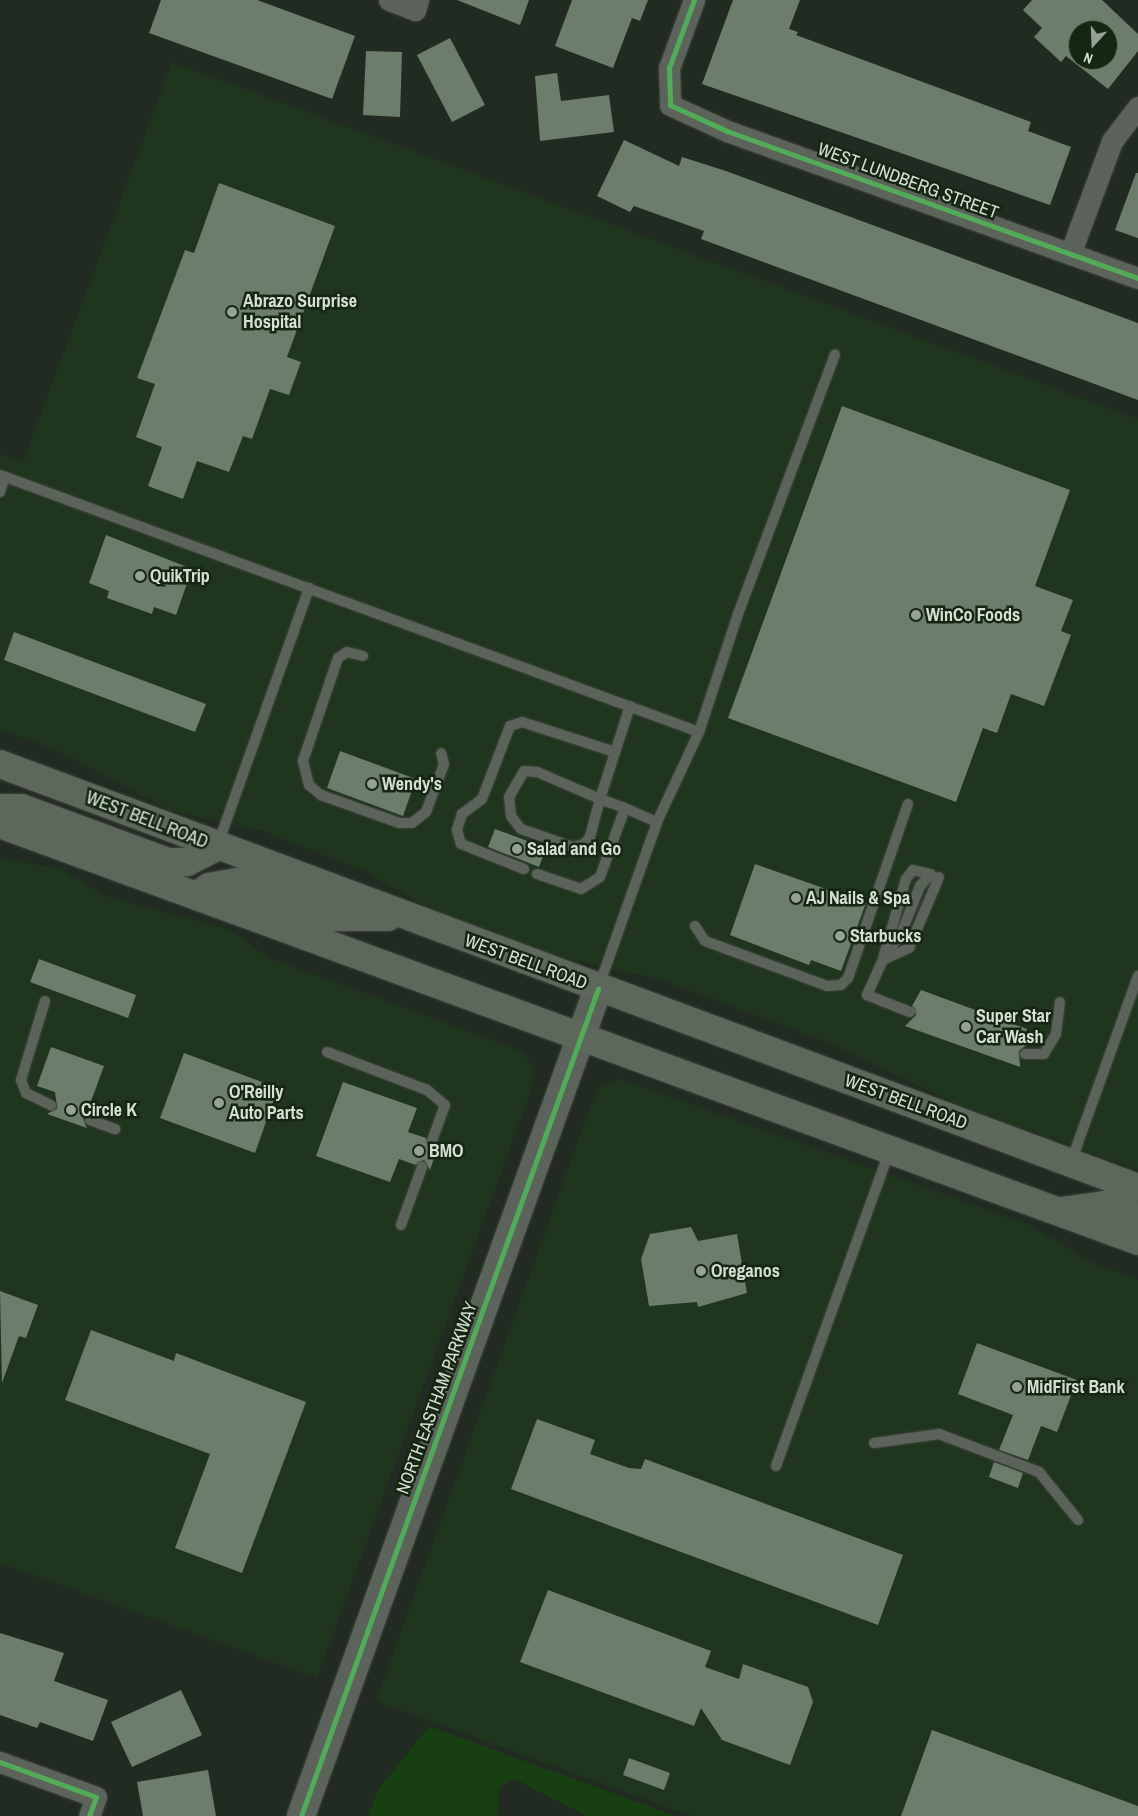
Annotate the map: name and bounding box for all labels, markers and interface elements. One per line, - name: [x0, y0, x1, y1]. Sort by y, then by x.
- north arrow: [1068, 20, 1118, 70]
- text: N: [1081, 48, 1095, 68]
- street label: WEST LUNDBERG STREET: [815, 138, 1001, 224]
- place label: Abrazo Surprise Hospital: [243, 291, 357, 334]
- marker: Abrazo Surprise Hospital: [225, 305, 239, 319]
- place label: QuikTrip: [150, 565, 210, 587]
- marker: QuikTrip: [134, 570, 146, 582]
- place label: WinCo Foods: [926, 604, 1020, 626]
- marker: WinCo Foods: [910, 609, 922, 621]
- place label: Wendy's: [382, 773, 442, 795]
- marker: Wendy's: [366, 778, 378, 790]
- street label: WEST BELL ROAD: [83, 787, 211, 853]
- place label: Salad and Go: [527, 838, 621, 860]
- marker: Salad and Go: [511, 843, 523, 855]
- place label: AJ Nails & Spa: [806, 887, 910, 909]
- marker: AJ Nails & Spa: [790, 892, 802, 904]
- place label: Starbucks: [850, 925, 921, 947]
- street label: WEST BELL ROAD: [461, 930, 591, 994]
- marker: Starbucks: [834, 930, 846, 942]
- place label: Super Star Car Wash: [976, 1006, 1051, 1048]
- marker: Super Star Car Wash: [960, 1021, 972, 1033]
- street label: WEST BELL ROAD: [841, 1070, 971, 1134]
- place label: O'Reilly Auto Parts: [229, 1082, 304, 1124]
- marker: O'Reilly Auto Parts: [213, 1097, 225, 1109]
- place label: Circle K: [81, 1099, 137, 1121]
- marker: Circle K: [65, 1104, 77, 1116]
- place label: BMO: [429, 1140, 463, 1162]
- marker: BMO: [413, 1145, 425, 1157]
- place label: Oreganos: [711, 1260, 780, 1282]
- marker: Oreganos: [695, 1265, 707, 1277]
- street label: NORTH EASTHAM PARKWAY: [392, 1299, 482, 1497]
- place label: MidFirst Bank: [1027, 1376, 1125, 1398]
- marker: MidFirst Bank: [1011, 1381, 1023, 1393]

